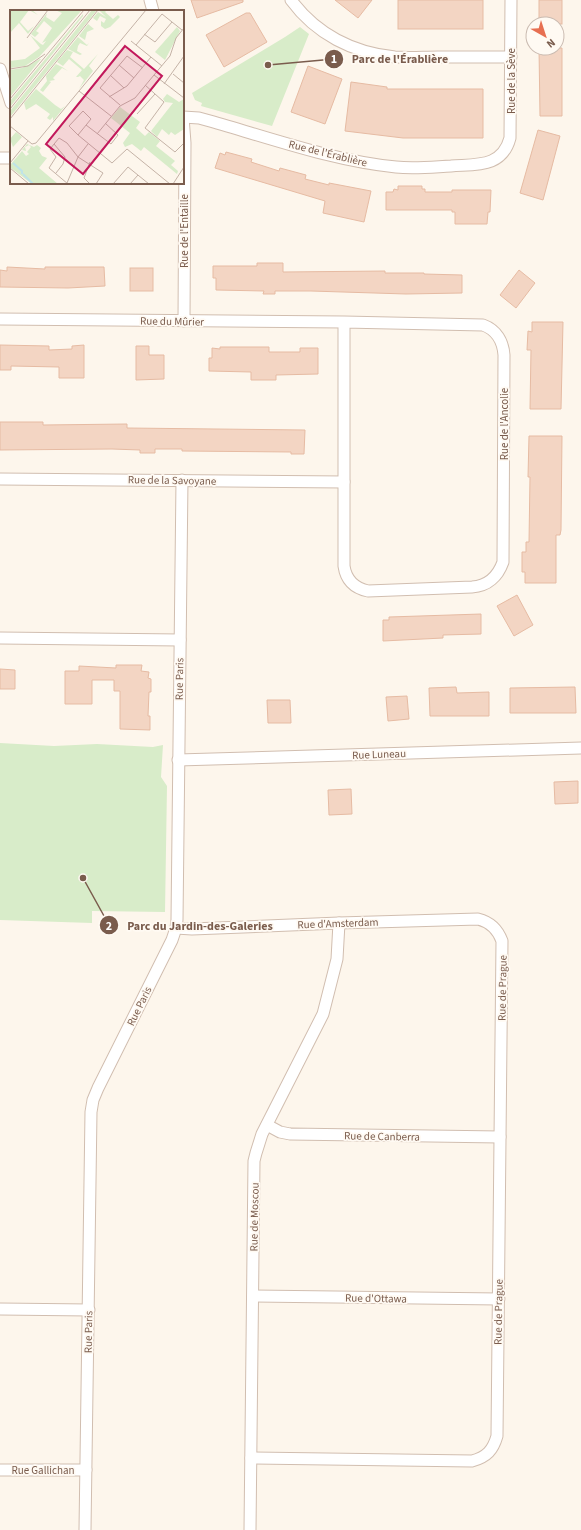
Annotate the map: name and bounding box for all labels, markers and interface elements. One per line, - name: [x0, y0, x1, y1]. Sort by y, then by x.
- inset map: [10, 10, 184, 184]
- north arrow: [525, 16, 565, 56]
- text: N: [543, 35, 559, 52]
- callout: Parc de l'Érablière: [324, 47, 456, 71]
- street label: Rue de la Sève: [504, 47, 519, 114]
- text: 1: [331, 51, 337, 68]
- text: Parc de l'Érablière: [352, 51, 448, 68]
- street label: Rue de l'Érablière: [287, 136, 369, 171]
- street label: Rue de l'Entaille: [177, 194, 192, 268]
- street label: Rue du Mûrier: [140, 313, 204, 330]
- street label: Rue de l'Ancolie: [497, 387, 512, 460]
- street label: Rue de la Savoyane: [128, 472, 217, 489]
- street label: Rue Paris: [172, 657, 187, 700]
- street label: Rue Luneau: [352, 746, 406, 763]
- callout: Parc du Jardin-des-Galeries: [99, 913, 281, 937]
- street label: Rue d'Amsterdam: [297, 915, 379, 932]
- text: 2: [106, 918, 112, 935]
- text: Parc du Jardin-des-Galeries: [127, 918, 273, 935]
- street label: Rue de Prague: [494, 954, 511, 1021]
- street label: Rue Paris: [123, 984, 156, 1029]
- street label: Rue de Canberra: [344, 1128, 420, 1145]
- street label: Rue de Moscou: [246, 1182, 263, 1252]
- street label: Rue de Prague: [490, 1278, 507, 1345]
- street label: Rue d'Ottawa: [345, 1290, 407, 1307]
- street label: Rue Paris: [81, 1310, 96, 1353]
- street label: Rue Gallichan: [11, 1463, 75, 1478]

